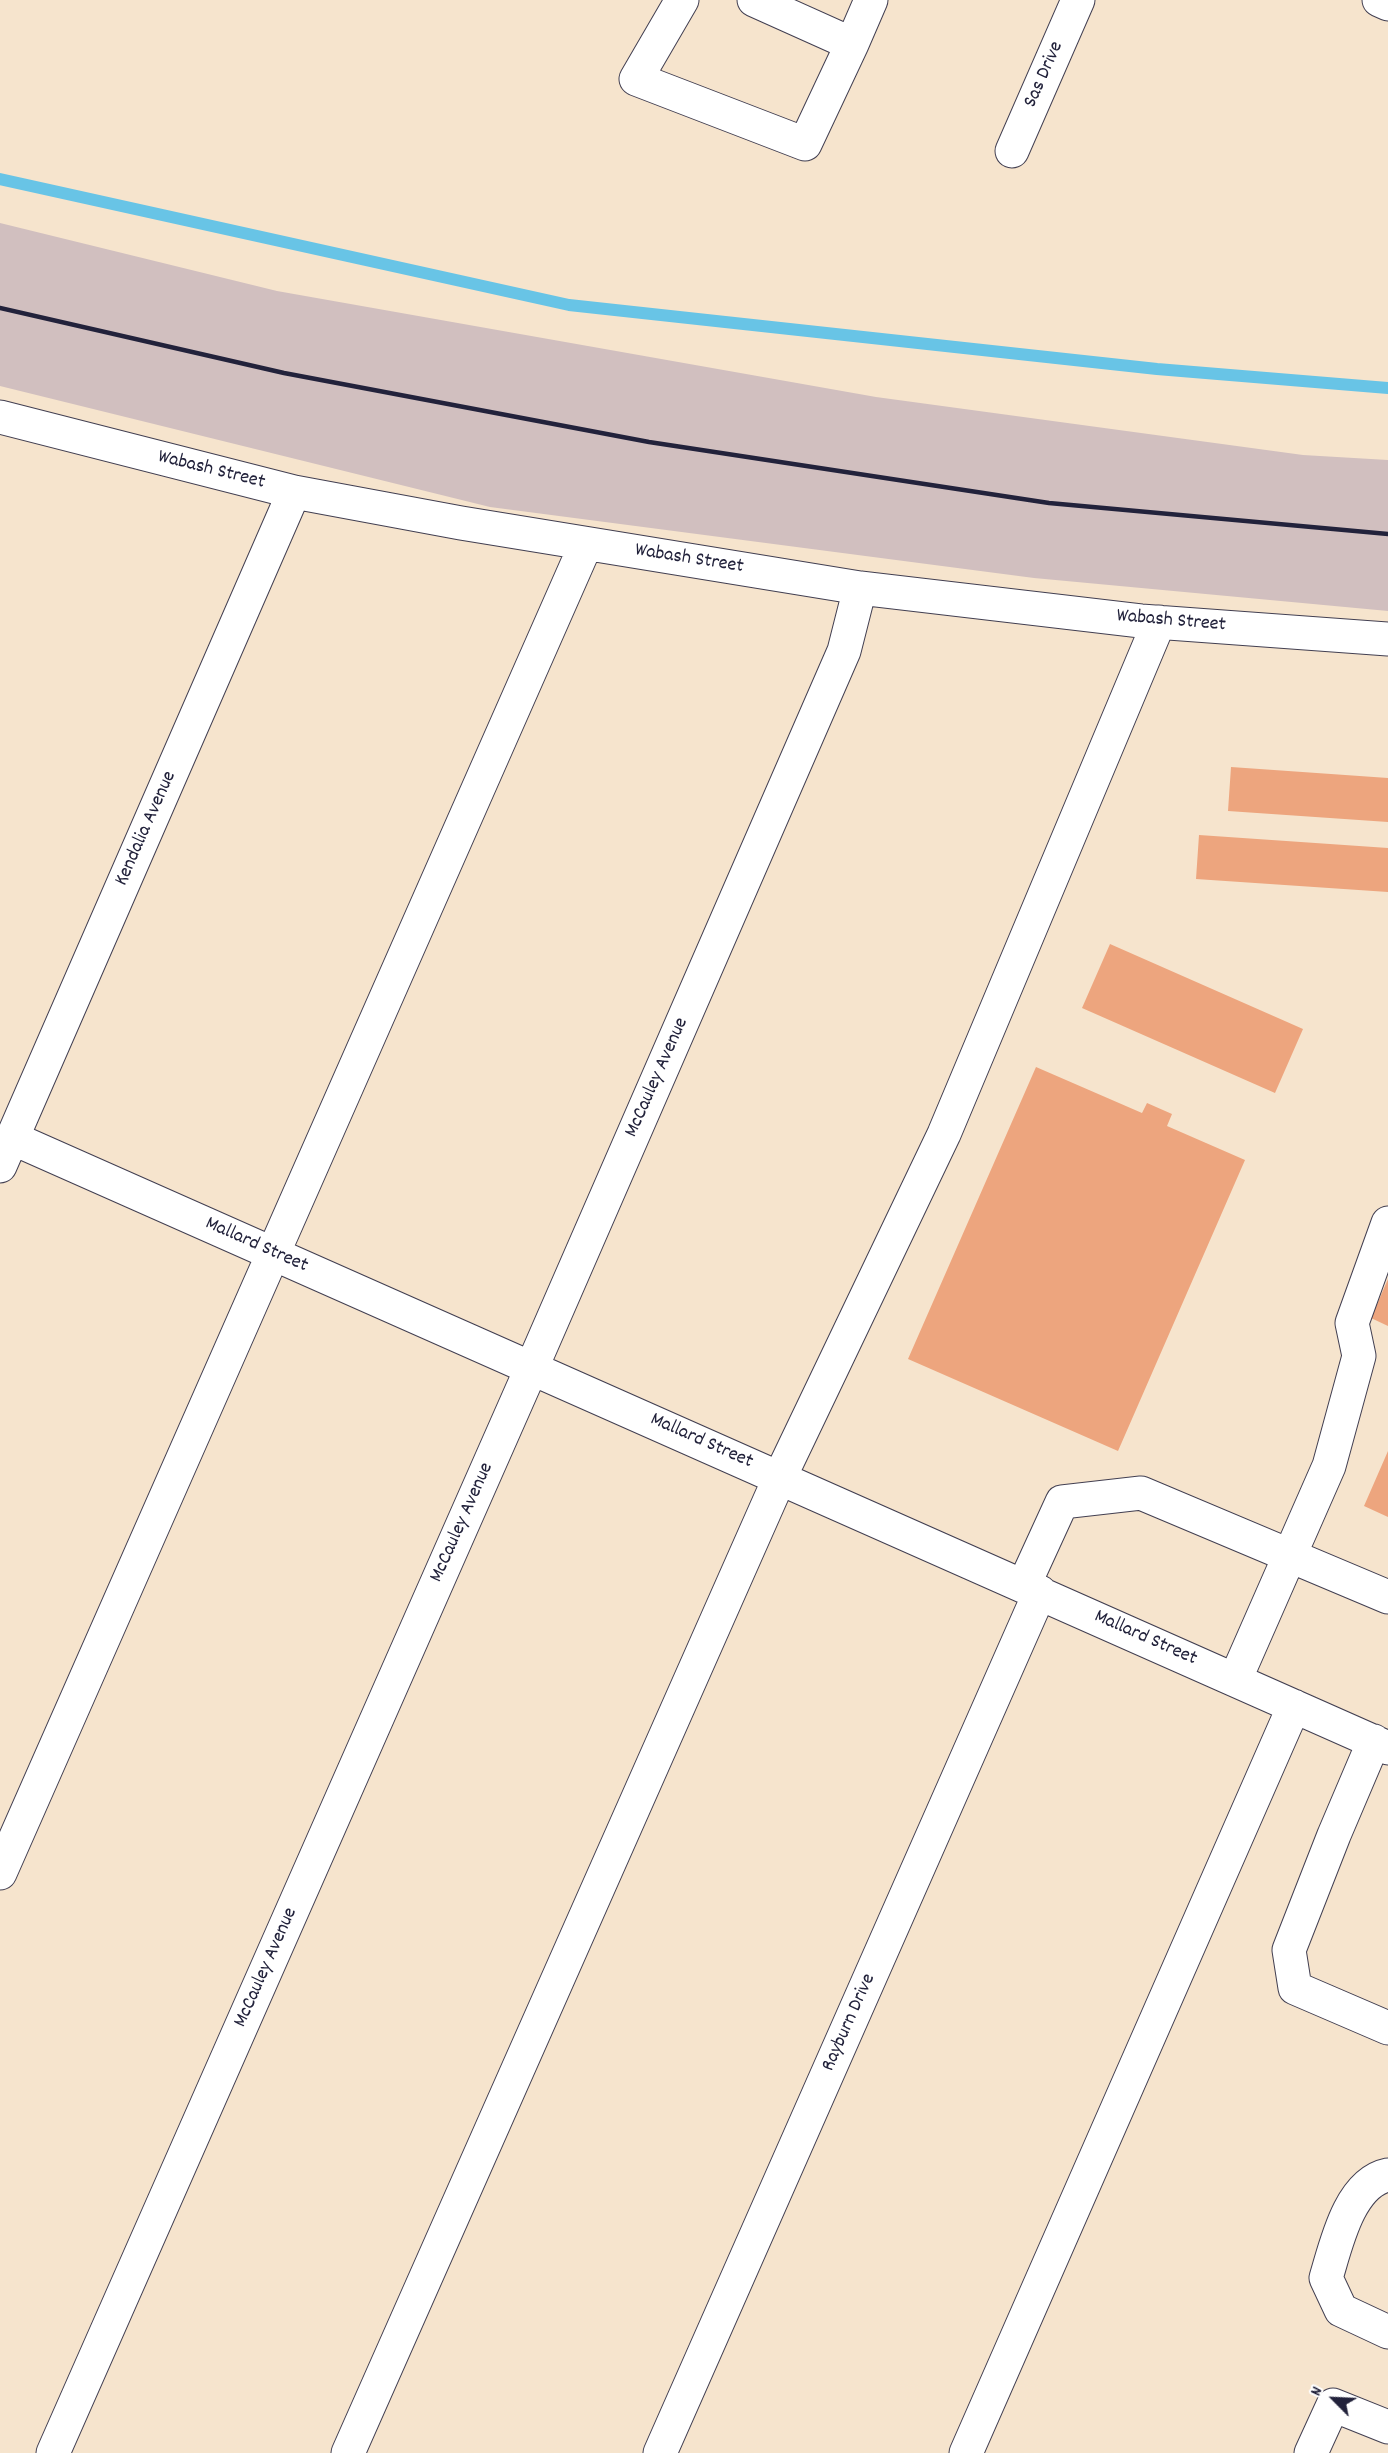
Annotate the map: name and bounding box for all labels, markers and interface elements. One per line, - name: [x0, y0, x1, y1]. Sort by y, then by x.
- street label: Sas Drive: [1020, 38, 1070, 112]
- street label: Wabash Street: [155, 446, 267, 496]
- street label: Wabash Street: [633, 540, 745, 580]
- street label: Wabash Street: [1115, 605, 1227, 639]
- street label: Kendalia Avenue: [111, 768, 183, 890]
- street label: McCauley Avenue: [621, 1014, 695, 1142]
- street label: Mallard Street: [201, 1213, 311, 1279]
- street label: Mallard Street: [646, 1409, 756, 1475]
- street label: McCauley Avenue: [426, 1459, 500, 1587]
- street label: Mallard Street: [1090, 1606, 1200, 1672]
- street label: McCauley Avenue: [230, 1904, 304, 2032]
- street label: Rayburn Drive: [818, 1970, 882, 2076]
- north arrow: [1304, 2369, 1364, 2429]
- text: N: [1305, 2383, 1329, 2400]

